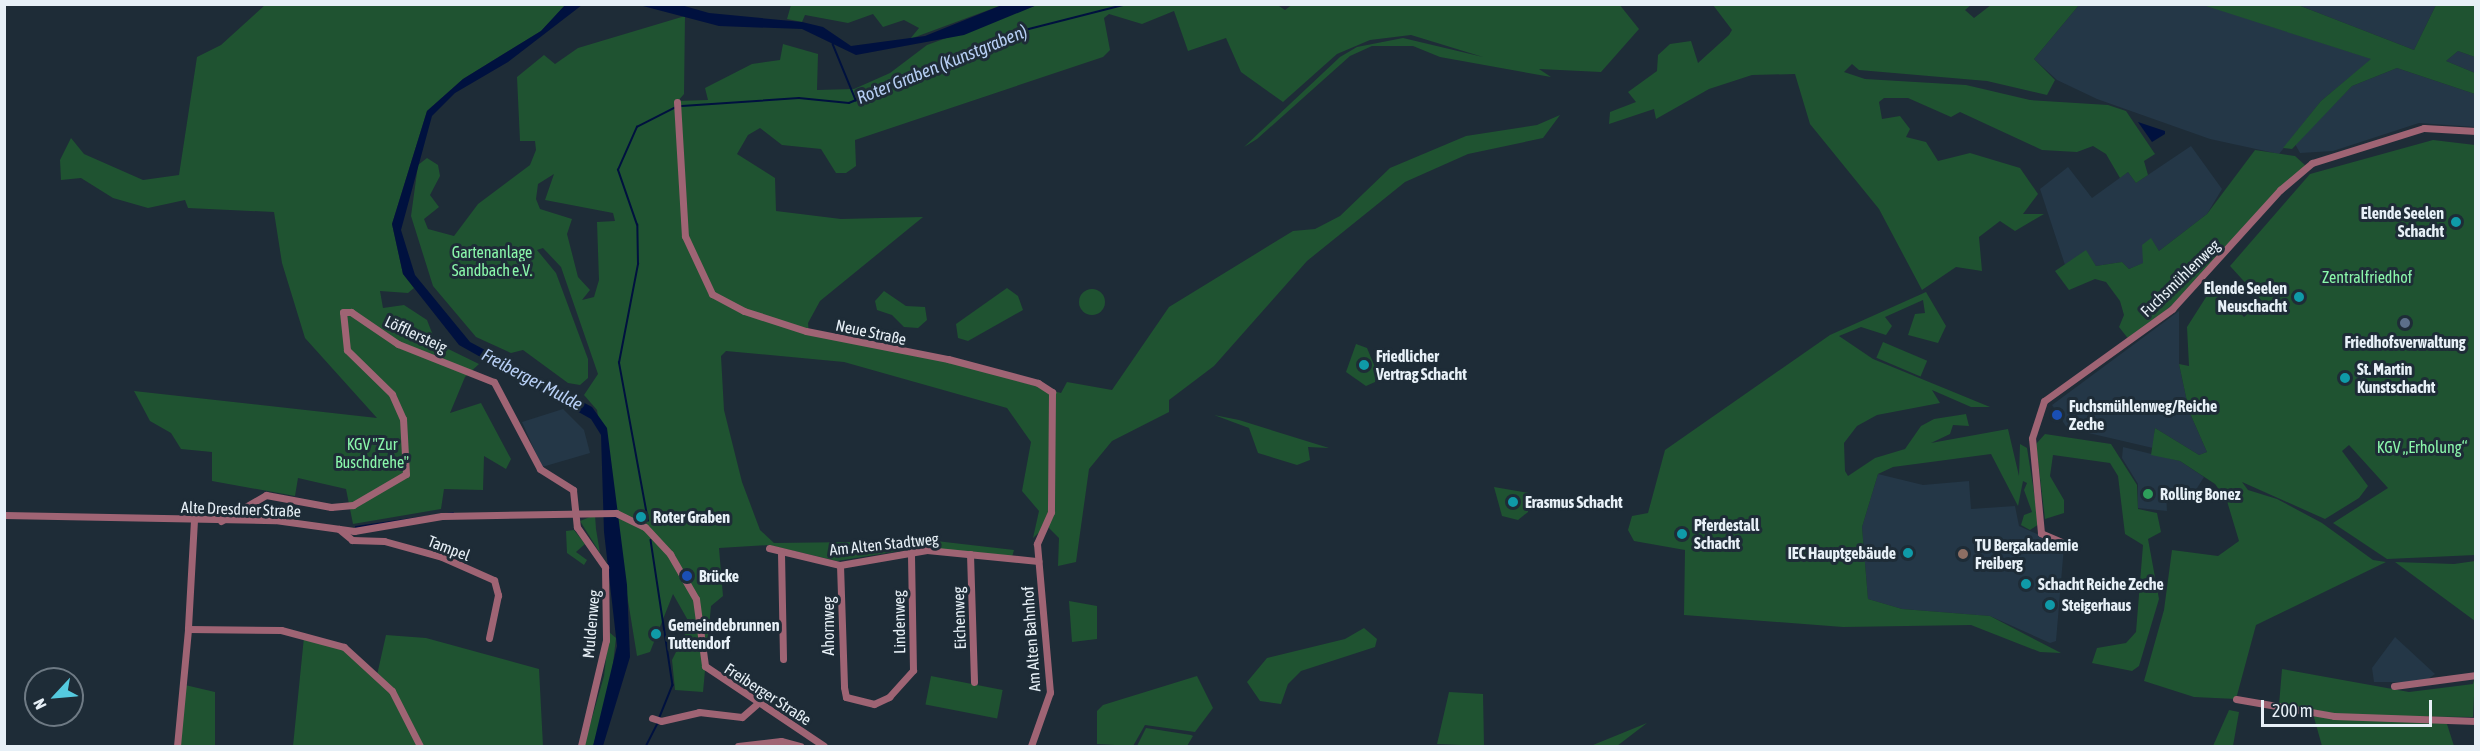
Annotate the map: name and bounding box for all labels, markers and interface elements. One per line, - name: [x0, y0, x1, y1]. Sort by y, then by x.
- water label: Roter Graben (Kunstgraben): [854, 21, 1030, 109]
- place label: Elende Seelen Schacht: [2361, 203, 2444, 241]
- marker: Elende Seelen Schacht: [2449, 215, 2463, 229]
- street label: Fuchsmühlenweg: [2136, 235, 2224, 321]
- park label: Gartenanlage Sandbach e.V.: [452, 242, 532, 280]
- park label: Zentralfriedhof: [2322, 267, 2412, 287]
- place label: Elende Seelen Neuschacht: [2204, 278, 2287, 316]
- marker: Elende Seelen Neuschacht: [2292, 290, 2306, 304]
- street label: Löfflersteig: [382, 311, 450, 357]
- street label: Neue Straße: [834, 315, 908, 349]
- marker: Friedhofsverwaltung: [2398, 316, 2412, 330]
- place label: Friedhofsverwaltung: [2344, 332, 2466, 352]
- water label: Freiberger Mulde: [478, 344, 586, 416]
- place label: Friedlicher Vertrag Schacht: [1376, 346, 1467, 384]
- marker: Friedlicher Vertrag Schacht: [1357, 358, 1371, 372]
- place label: St. Martin Kunstschacht: [2357, 359, 2435, 397]
- marker: St. Martin Kunstschacht: [2338, 371, 2352, 385]
- place label: Fuchsmühlenweg/Reiche Zeche: [2069, 396, 2217, 434]
- marker: Fuchsmühlenweg/Reiche Zeche: [2050, 408, 2064, 422]
- park label: KGV "Zur Buschdrehe": [335, 434, 409, 472]
- park label: KGV „Erholung“: [2377, 437, 2467, 457]
- place label: Rolling Bonez: [2160, 484, 2240, 504]
- marker: Rolling Bonez: [2141, 487, 2155, 501]
- place label: Erasmus Schacht: [1525, 492, 1623, 512]
- marker: Erasmus Schacht: [1506, 495, 1520, 509]
- street label: Alte Dresdner Straße: [181, 497, 301, 521]
- place label: Roter Graben: [653, 507, 730, 527]
- marker: Roter Graben: [634, 510, 648, 524]
- place label: Pferdestall Schacht: [1694, 515, 1759, 553]
- marker: Pferdestall Schacht: [1675, 527, 1689, 541]
- street label: Am Alten Stadtweg: [828, 529, 940, 559]
- street label: Tampel: [425, 531, 473, 565]
- place label: TU Bergakademie Freiberg: [1975, 535, 2079, 573]
- place label: IEC Hauptgebäude: [1788, 543, 1896, 563]
- marker: IEC Hauptgebäude: [1901, 546, 1915, 560]
- marker: TU Bergakademie Freiberg: [1956, 547, 1970, 561]
- place label: Brücke: [699, 566, 739, 586]
- marker: Brücke: [680, 569, 694, 583]
- place label: Schacht Reiche Zeche: [2038, 574, 2164, 594]
- marker: Schacht Reiche Zeche: [2019, 577, 2033, 591]
- street label: Eichenweg: [948, 586, 970, 650]
- street label: Am Alten Bahnhof: [1018, 586, 1044, 692]
- street label: Muldenweg: [578, 589, 604, 659]
- street label: Lindenweg: [889, 590, 909, 654]
- place label: Steigerhaus: [2062, 595, 2131, 615]
- street label: Ahornweg: [818, 596, 838, 656]
- marker: Steigerhaus: [2043, 598, 2057, 612]
- place label: Gemeindebrunnen Tuttendorf: [668, 615, 779, 653]
- marker: Gemeindebrunnen Tuttendorf: [649, 627, 663, 641]
- street label: Freiberger Straße: [721, 659, 815, 729]
- north arrow: [24, 667, 84, 727]
- scale bar: [2264, 688, 2435, 726]
- text: N: [29, 696, 50, 712]
- text: 200 m: [2272, 700, 2313, 721]

